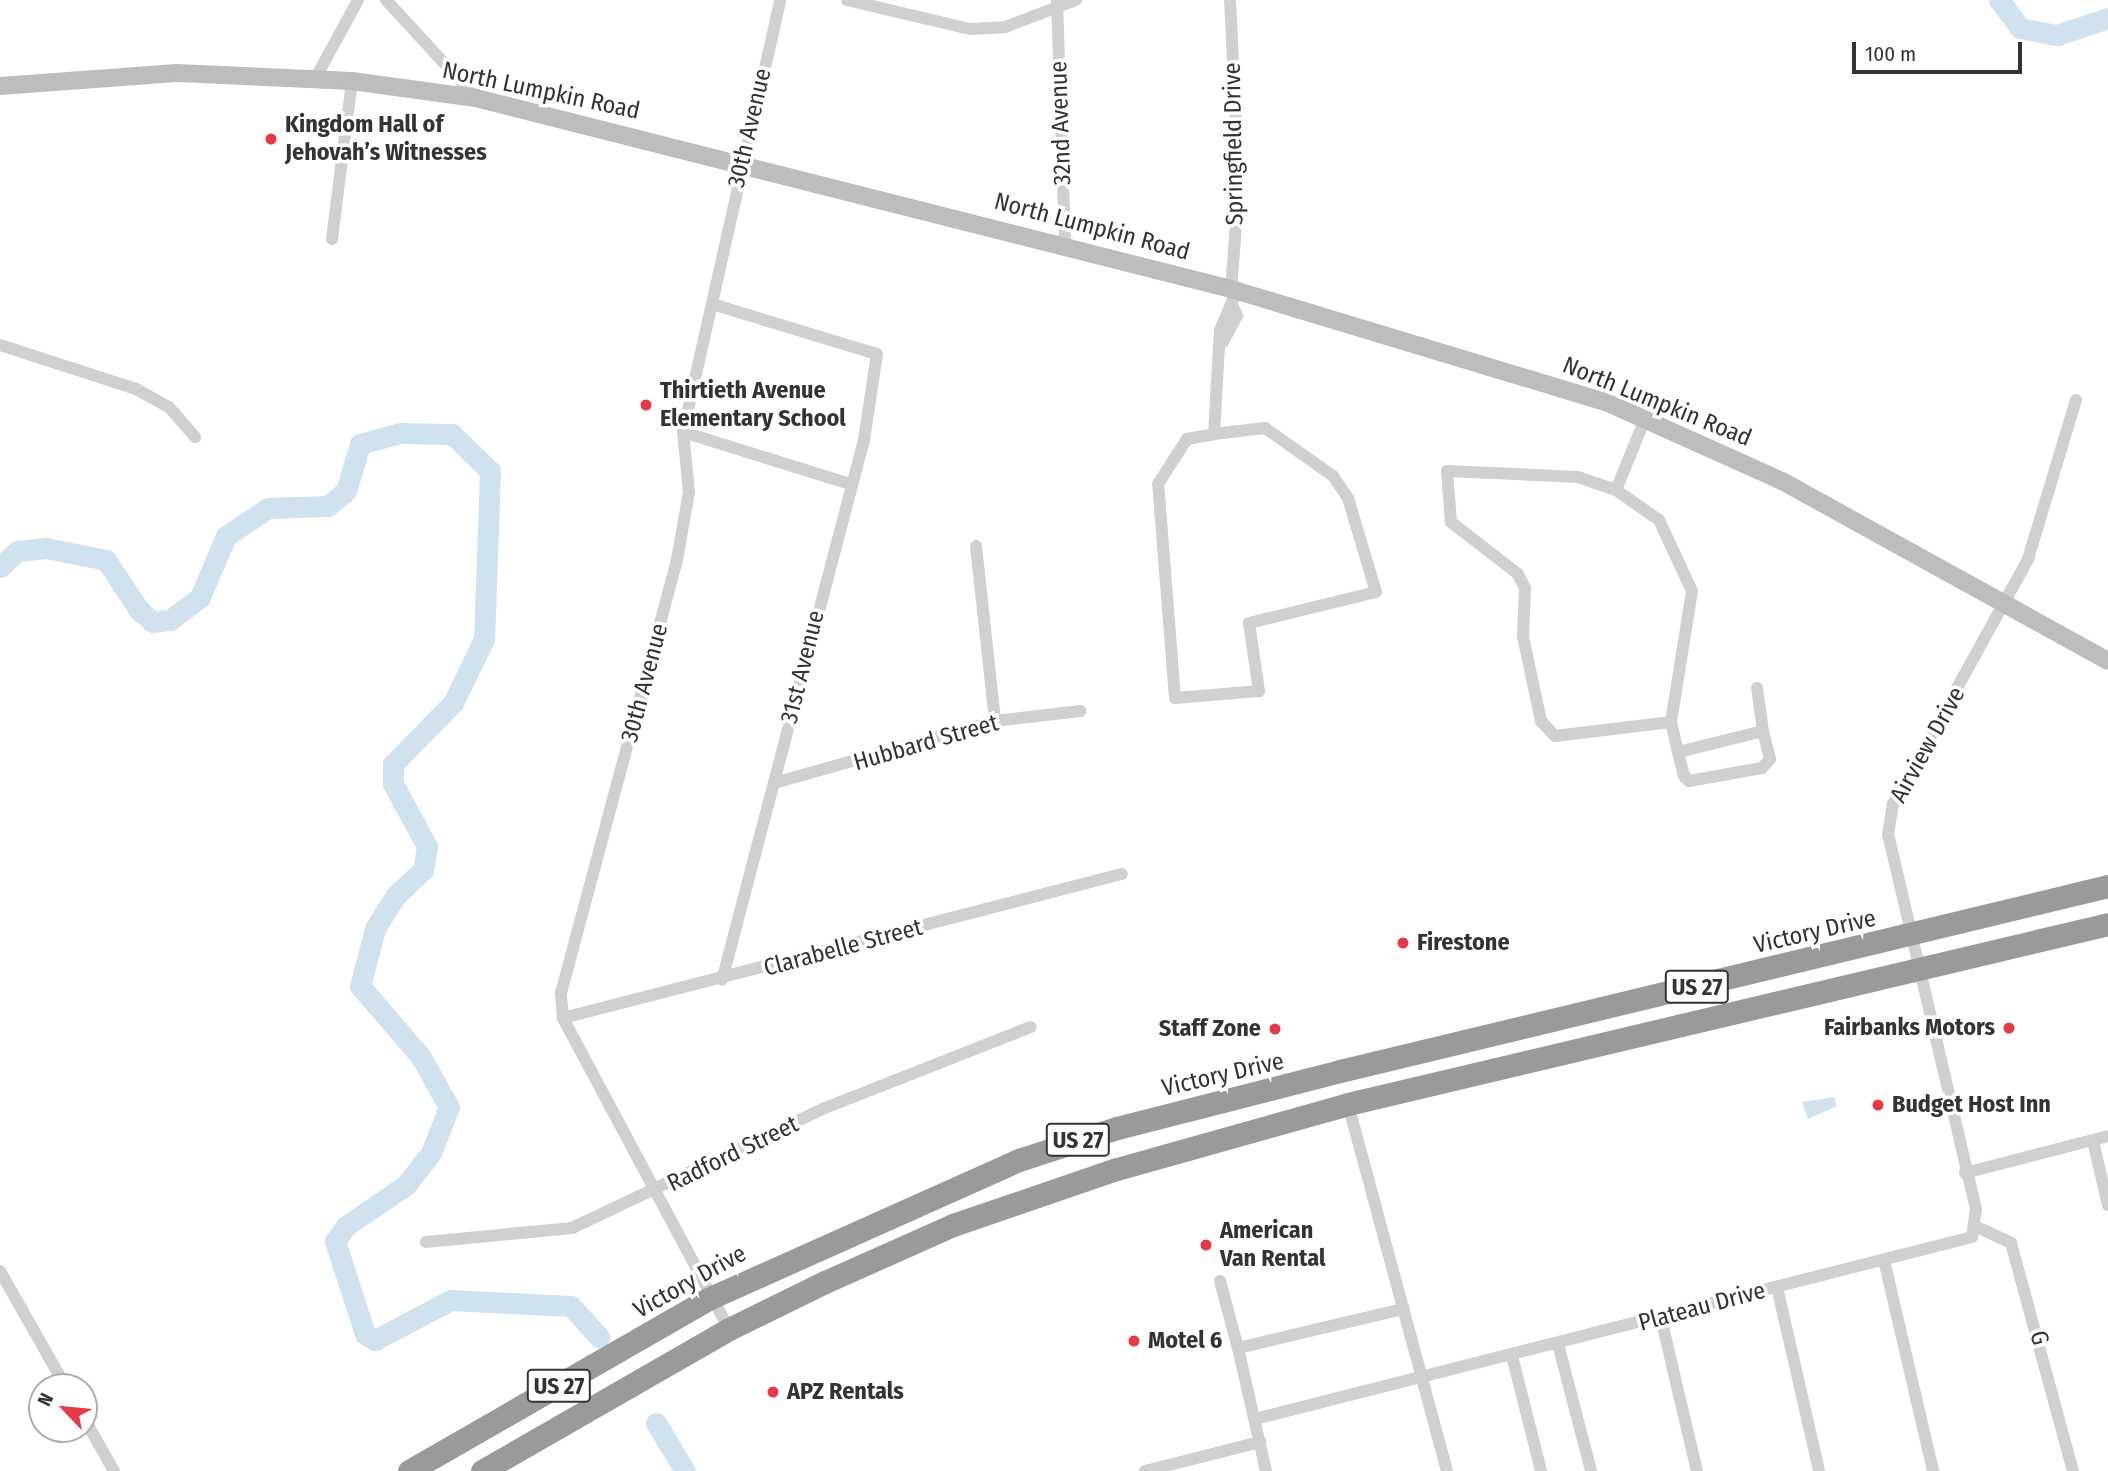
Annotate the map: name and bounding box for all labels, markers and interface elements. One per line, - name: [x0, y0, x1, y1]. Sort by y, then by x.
- scale bar: [1856, 28, 2026, 72]
- text: 100 m: [1865, 41, 1916, 67]
- street label: North Lumpkin Road: [440, 56, 642, 126]
- street label: 32nd Avenue: [1044, 60, 1078, 186]
- street label: Springfield Drive: [1218, 62, 1250, 226]
- street label: 30th Avenue: [722, 66, 778, 190]
- place label: Kingdom Hall of Jehovah’s Witnesses: [285, 111, 487, 167]
- marker: Kingdom Hall of Jehovah’s Witnesses: [263, 131, 279, 147]
- street label: North Lumpkin Road: [991, 187, 1193, 267]
- street label: North Lumpkin Road: [1558, 351, 1756, 453]
- place label: Thirtieth Avenue Elementary School: [660, 377, 846, 433]
- marker: Thirtieth Avenue Elementary School: [638, 397, 654, 413]
- street label: 31st Avenue: [775, 607, 831, 727]
- street label: 30th Avenue: [615, 621, 675, 745]
- street label: Airview Drive: [1884, 682, 1972, 808]
- street label: Hubbard Street: [850, 709, 1002, 777]
- street label: Victory Drive: [1751, 904, 1879, 960]
- street label: Clarabelle Street: [761, 913, 925, 983]
- place label: Firestone: [1417, 929, 1510, 957]
- marker: Firestone: [1395, 935, 1411, 951]
- road number: US 27: [1664, 968, 1730, 1006]
- place label: Fairbanks Motors: [1824, 1014, 1995, 1042]
- place label: Staff Zone: [1159, 1015, 1261, 1043]
- marker: Fairbanks Motors: [2001, 1020, 2017, 1036]
- marker: Staff Zone: [1267, 1021, 1283, 1037]
- street label: Victory Drive: [1159, 1047, 1287, 1103]
- place label: Budget Host Inn: [1892, 1091, 2051, 1119]
- marker: Budget Host Inn: [1870, 1097, 1886, 1113]
- street label: Radford Street: [663, 1110, 803, 1198]
- road number: US 27: [1045, 1120, 1111, 1160]
- place label: American Van Rental: [1220, 1217, 1325, 1273]
- marker: American Van Rental: [1198, 1237, 1214, 1253]
- street label: Victory Drive: [629, 1239, 751, 1325]
- street label: Plateau Drive: [1635, 1276, 1769, 1338]
- place label: Motel 6: [1148, 1327, 1222, 1355]
- street label: G: [2023, 1328, 2055, 1348]
- marker: Motel 6: [1126, 1333, 1142, 1349]
- road number: US 27: [526, 1366, 592, 1406]
- north arrow: [28, 1373, 98, 1443]
- place label: APZ Rentals: [787, 1378, 904, 1406]
- marker: APZ Rentals: [765, 1384, 781, 1400]
- text: N: [33, 1389, 58, 1410]

